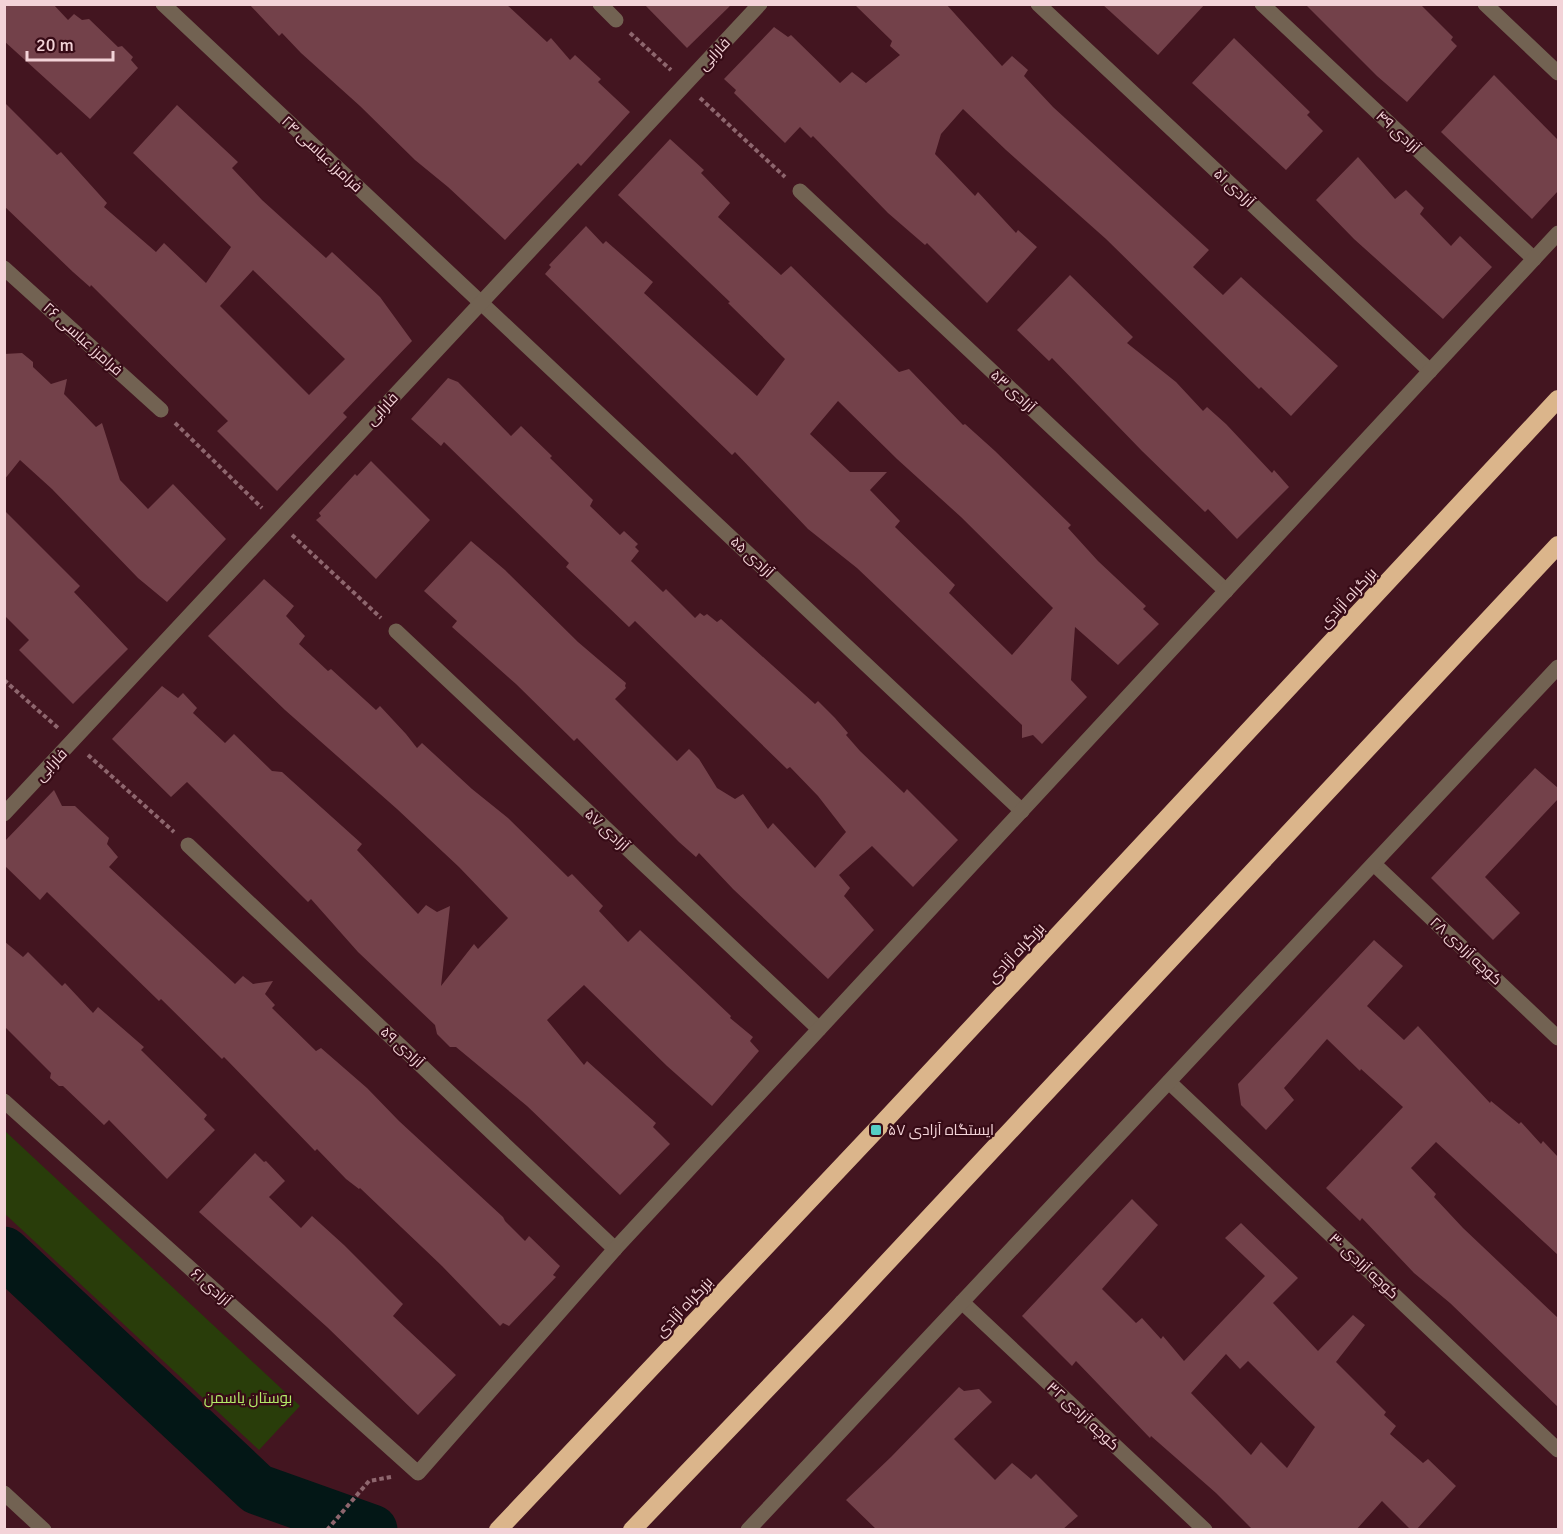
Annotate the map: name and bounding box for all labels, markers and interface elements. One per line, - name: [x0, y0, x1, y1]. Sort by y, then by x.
- scale bar: [27, 24, 112, 62]
- text: 20 m: [36, 34, 74, 56]
- street label: فارابی: [694, 34, 735, 75]
- street label: ۴۹ آزادی: [1372, 107, 1424, 158]
- street label: فرامرز عباسی ۲۴: [277, 112, 366, 197]
- street label: ۵۱ آزادی: [1209, 165, 1258, 212]
- street label: فرامرز عباسی ۲۶: [39, 299, 126, 380]
- street label: ۵۳ آزادی: [986, 366, 1039, 417]
- street label: فارابی: [362, 389, 403, 430]
- street label: آزادی ۵۵: [726, 533, 777, 582]
- street label: بزرگراه آزادی: [1316, 564, 1381, 633]
- street label: فارابی: [31, 745, 72, 786]
- street label: آزادی ۵۷: [581, 805, 633, 856]
- street label: کوچه آزادی ۲۸: [1426, 913, 1506, 990]
- street label: بزرگراه آزادی: [984, 919, 1049, 988]
- street label: آزادی ۵۹: [376, 1023, 427, 1072]
- place label: ایستگاه آزادی ۵۷: [888, 1121, 994, 1140]
- marker: ایستگاه آزادی ۵۷: [869, 1123, 883, 1137]
- street label: کوچه آزادی ۳۰: [1325, 1229, 1402, 1303]
- street label: آزادی ۶۱: [187, 1264, 235, 1310]
- street label: بزرگراه آزادی: [652, 1273, 717, 1342]
- street label: کوچه آزادی ۳۲: [1042, 1378, 1123, 1455]
- park label: بوستان یاسمن: [204, 1389, 292, 1408]

